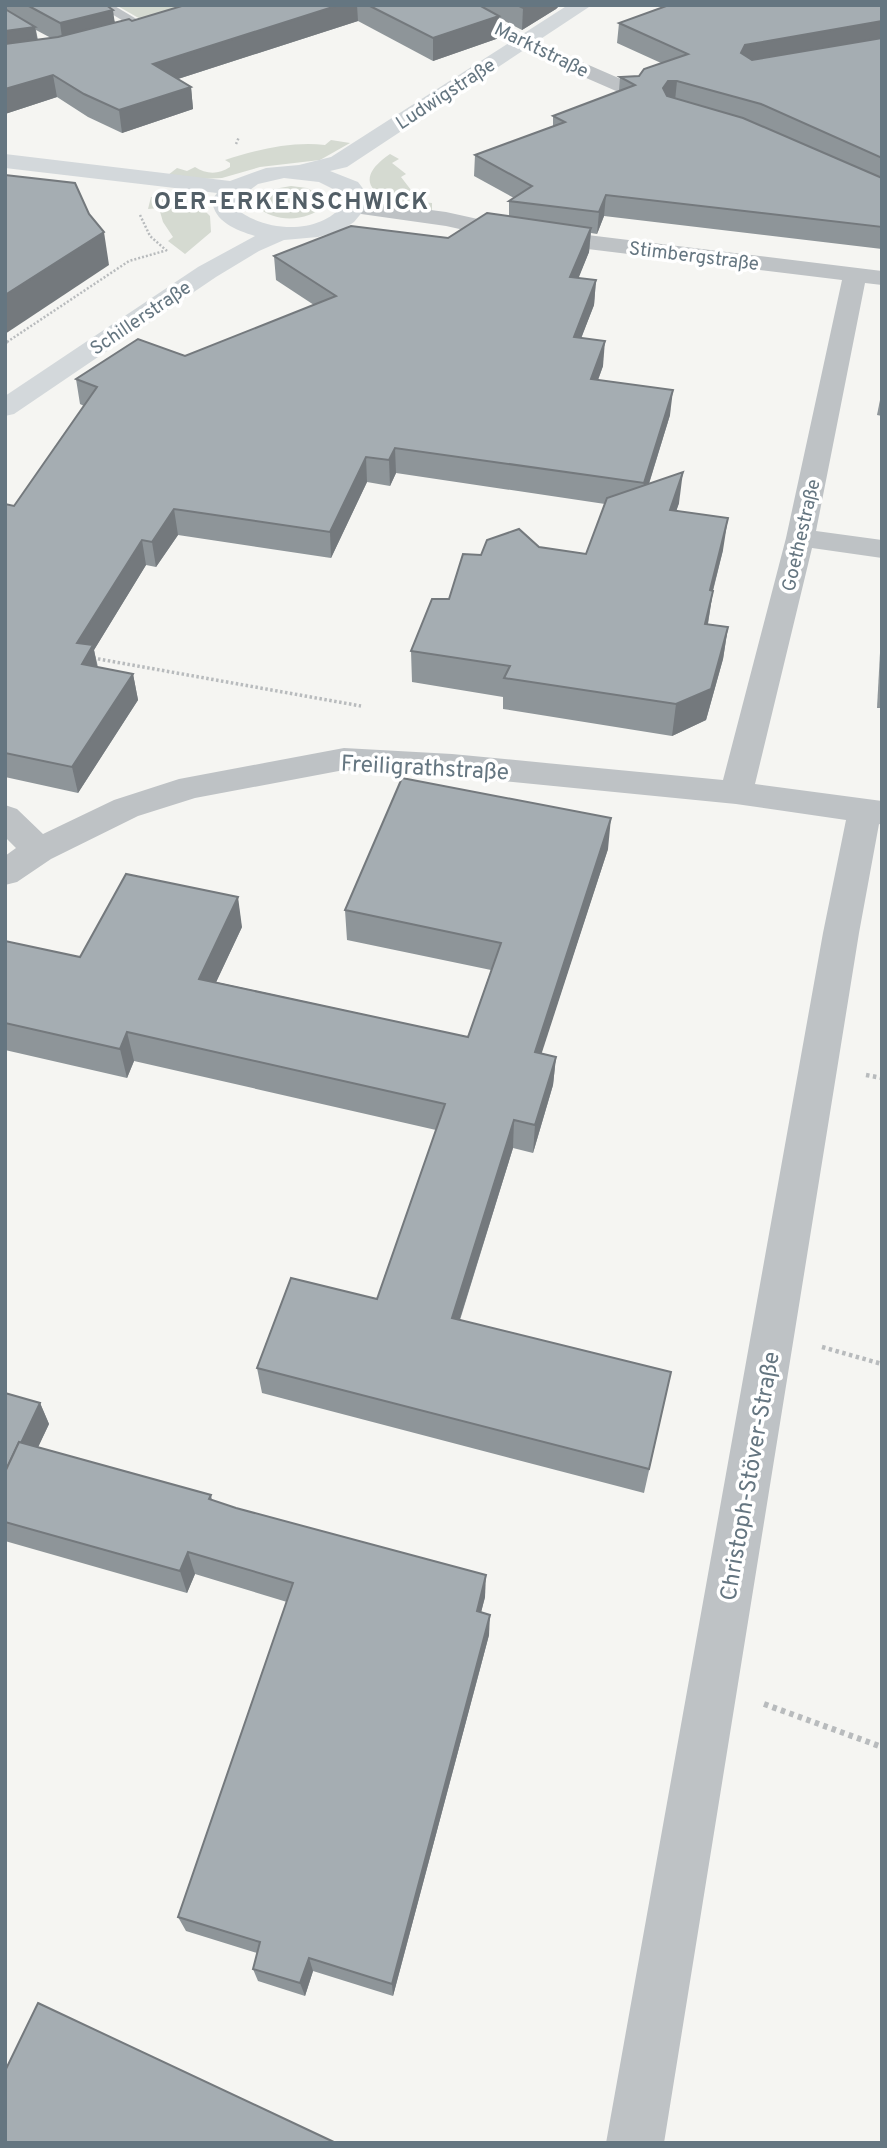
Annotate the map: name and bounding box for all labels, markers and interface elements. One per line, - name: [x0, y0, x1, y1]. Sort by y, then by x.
- street label: Marktstraße: [490, 18, 592, 84]
- street label: Ludwigstraße: [392, 54, 500, 136]
- district label: OER-ERKENSCHWICK: [154, 188, 430, 218]
- street label: Stimbergstraße: [627, 237, 760, 277]
- street label: Schillerstraße: [86, 276, 196, 361]
- street label: Goethestraße: [777, 477, 827, 594]
- street label: Freiligrathstraße: [340, 751, 510, 788]
- street label: Christoph-Stöver-Straße: [715, 1349, 788, 1603]

